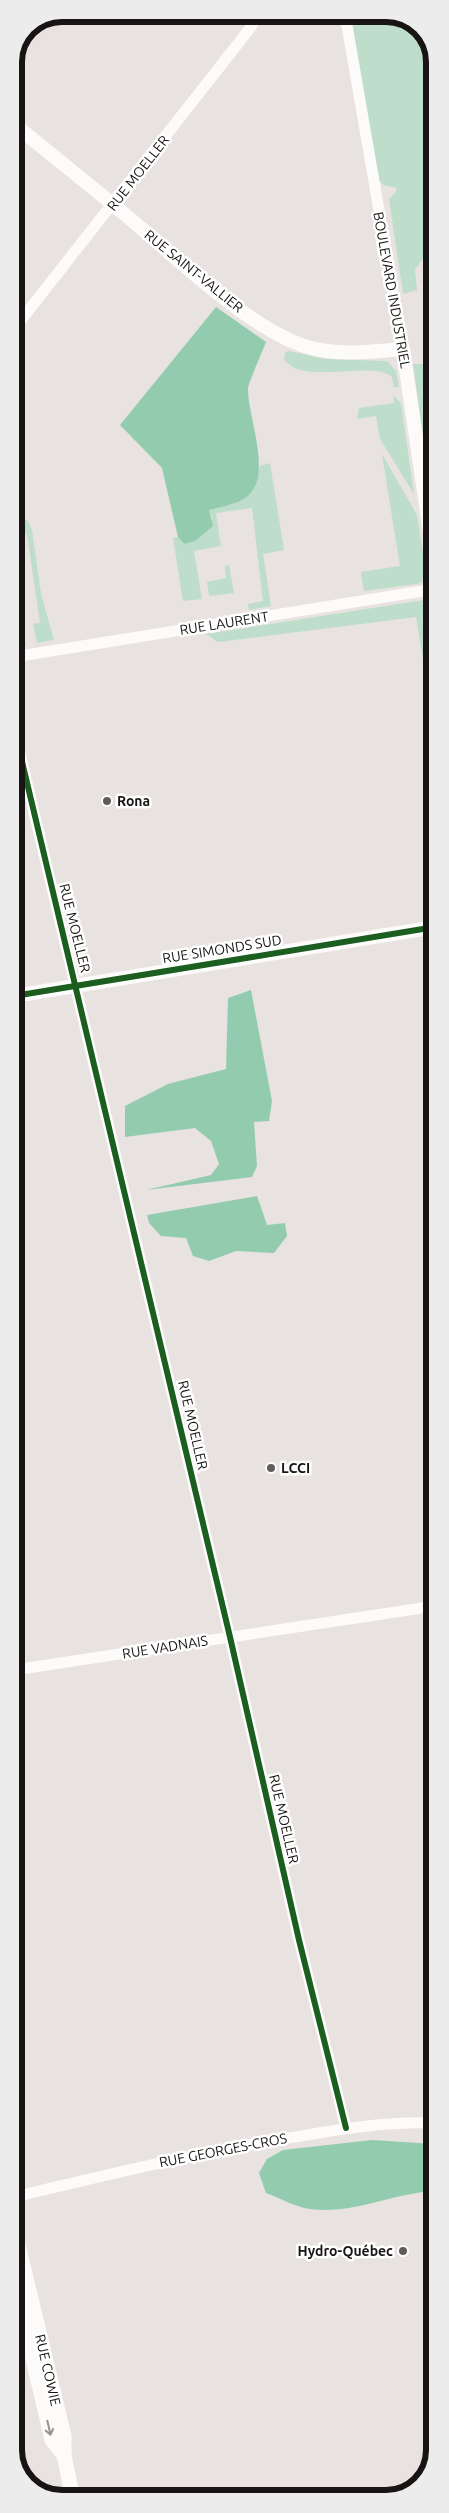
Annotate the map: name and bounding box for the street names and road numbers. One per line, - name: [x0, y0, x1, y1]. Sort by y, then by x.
- street label: RUE MOELLER: [104, 132, 172, 214]
- street label: BOULEVARD INDUSTRIEL: [370, 210, 414, 370]
- street label: RUE SAINT-VALLIER: [141, 226, 247, 316]
- street label: RUE LAURENT: [178, 608, 270, 638]
- street label: RUE MOELLER: [56, 882, 94, 974]
- street label: RUE SIMONDS SUD: [161, 932, 283, 966]
- street label: RUE MOELLER: [175, 1379, 211, 1471]
- street label: RUE VADNAIS: [121, 1632, 209, 1662]
- street label: RUE MOELLER: [266, 1773, 302, 1865]
- street label: RUE GEORGES-CROS: [158, 2130, 288, 2170]
- street label: RUE COWIE: [32, 2333, 64, 2408]

